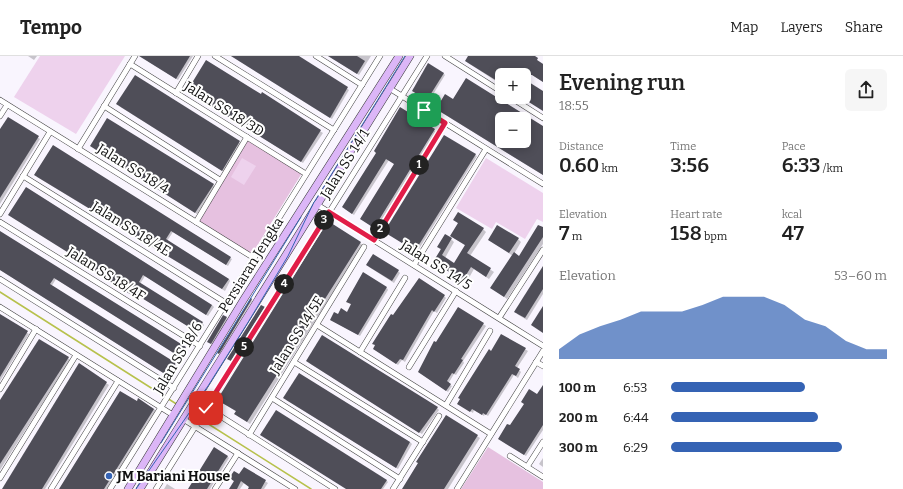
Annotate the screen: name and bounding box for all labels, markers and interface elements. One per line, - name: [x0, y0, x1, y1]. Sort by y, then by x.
- text: Tempo: [20, 16, 82, 39]
- text: Map: [730, 19, 758, 36]
- text: Layers: [780, 19, 823, 36]
- text: Share: [845, 19, 883, 36]
- map controls: [495, 68, 531, 148]
- button: +: [495, 68, 531, 104]
- text: Evening run: [559, 69, 685, 96]
- button: share: [845, 69, 887, 111]
- street label: Jalan SS 18/3D: [180, 77, 267, 140]
- pin: [407, 93, 441, 127]
- text: 18:55: [559, 98, 589, 113]
- icon: arrive: [413, 99, 435, 121]
- button: −: [495, 112, 531, 148]
- street label: Jalan SS 14/1: [316, 126, 373, 203]
- street label: Jalan SS 18/4: [93, 140, 172, 198]
- text: Distance: [559, 140, 604, 153]
- text: Time: [670, 140, 696, 153]
- text: Pace: [782, 140, 805, 153]
- text: 0.60: [559, 153, 599, 177]
- text: 3:56: [670, 153, 709, 177]
- text: 6:33: [782, 153, 821, 177]
- pin: 1: [409, 155, 429, 175]
- text: 1: [417, 158, 421, 171]
- text: km: [599, 162, 618, 175]
- text: /km: [821, 162, 843, 175]
- street label: Jalan SS 18/4E: [87, 197, 174, 260]
- text: Elevation: [559, 208, 607, 221]
- text: Heart rate: [670, 208, 722, 221]
- text: kcal: [782, 208, 802, 221]
- pin: 3: [314, 210, 334, 230]
- text: 3: [321, 213, 327, 226]
- street label: Persiaran Jengka: [215, 214, 287, 316]
- pin: 2: [370, 219, 390, 239]
- text: 7: [559, 221, 570, 245]
- text: 158: [670, 221, 702, 245]
- text: 47: [782, 221, 804, 245]
- text: 2: [377, 222, 383, 235]
- text: m: [570, 230, 582, 243]
- text: bpm: [702, 230, 727, 243]
- street label: Jalan SS 14/5: [397, 236, 475, 294]
- street label: Jalan SS 18/4F: [63, 243, 148, 305]
- text: Elevation: [559, 268, 616, 283]
- text: 53–60 m: [834, 268, 887, 283]
- pin: 4: [274, 274, 294, 294]
- text: 4: [281, 277, 287, 290]
- street label: Jalan SS 14/5E: [266, 293, 328, 378]
- street label: Jalan SS 18/6: [149, 319, 206, 398]
- pin: 5: [234, 337, 254, 357]
- text: 5: [241, 340, 247, 353]
- text: 100 m: [559, 380, 596, 395]
- text: 6:53: [623, 380, 647, 395]
- pin: [189, 391, 223, 425]
- icon: check: [195, 397, 217, 419]
- text: 200 m: [559, 410, 598, 425]
- text: 6:44: [623, 410, 649, 425]
- text: 300 m: [559, 440, 598, 455]
- text: 6:29: [623, 440, 648, 455]
- place label: JM Bariani House: [116, 468, 231, 485]
- marker: JM Bariani House: [104, 471, 114, 481]

